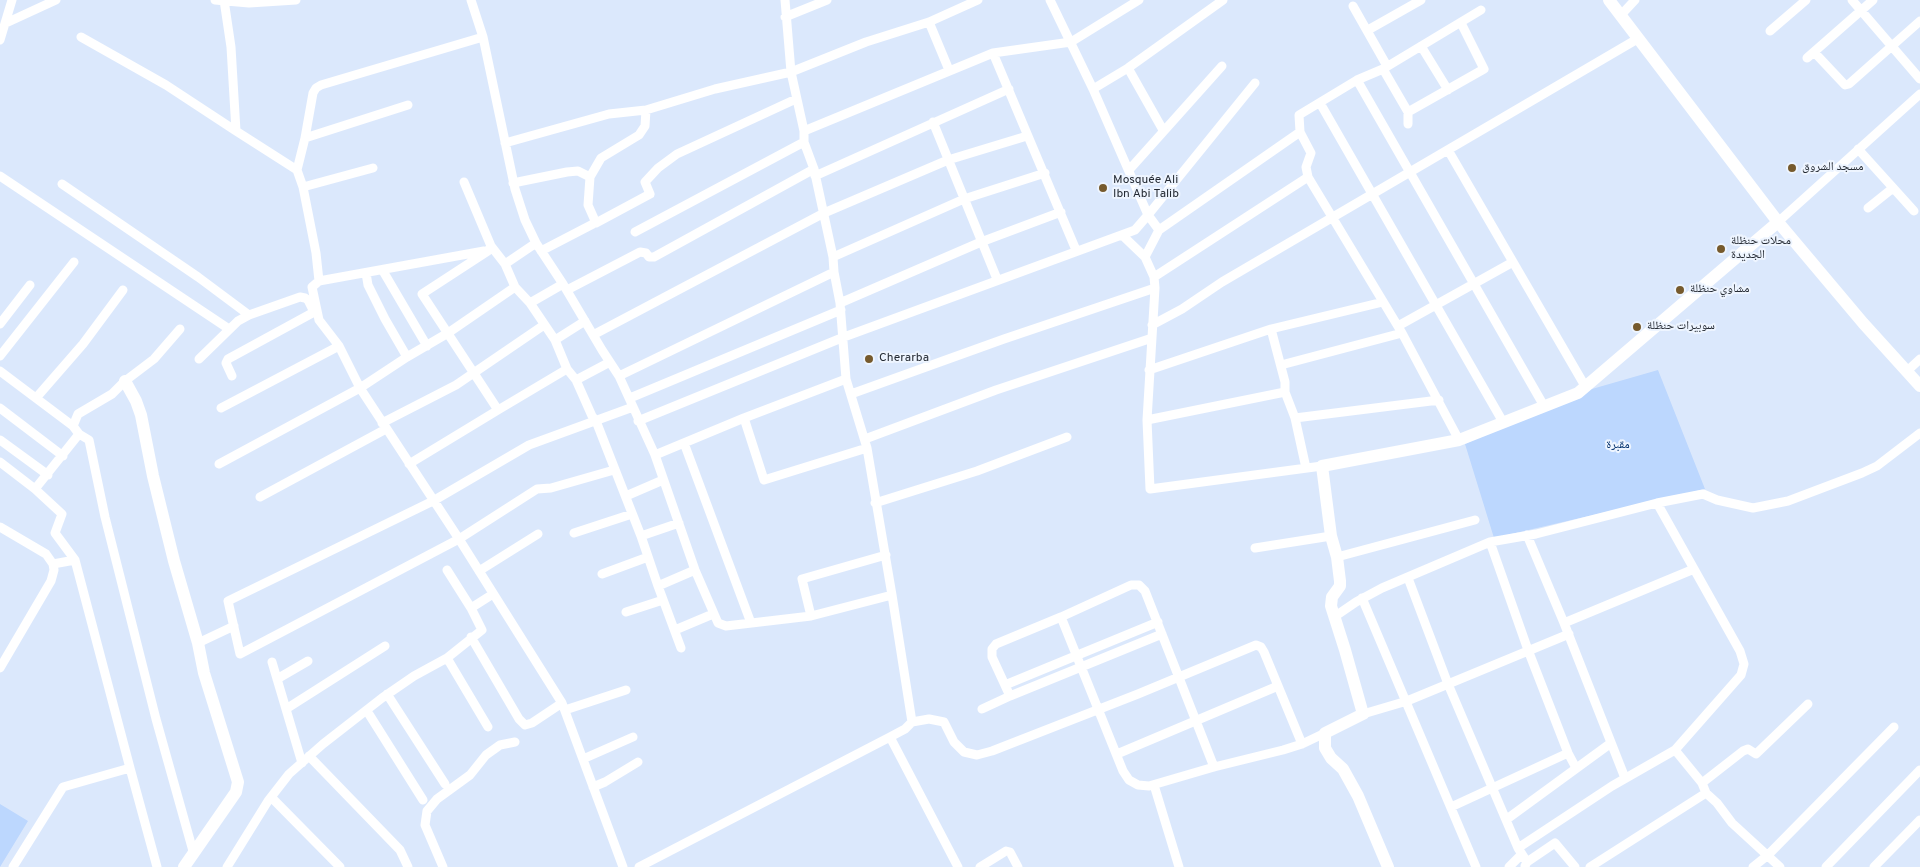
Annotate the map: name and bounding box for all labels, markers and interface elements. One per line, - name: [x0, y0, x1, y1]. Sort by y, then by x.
- place label: مسجد الشروق: [1802, 161, 1864, 175]
- marker: مسجد الشروق: [1786, 162, 1798, 174]
- place label: Mosquée Ali Ibn Abi Talib: [1113, 174, 1179, 202]
- marker: Mosquée Ali Ibn Abi Talib: [1097, 182, 1109, 194]
- place label: محلات حنظلة الجديدة: [1731, 235, 1791, 263]
- marker: محلات حنظلة الجديدة: [1715, 243, 1727, 255]
- place label: مشاوي حنظلة: [1690, 283, 1749, 297]
- marker: مشاوي حنظلة: [1674, 284, 1686, 296]
- place label: سوبيرات حنظلة: [1647, 320, 1715, 334]
- marker: سوبيرات حنظلة: [1631, 321, 1643, 333]
- place label: Cherarba: [879, 352, 929, 366]
- marker: Cherarba: [863, 353, 875, 365]
- park label: مقبرة: [1606, 439, 1630, 453]

